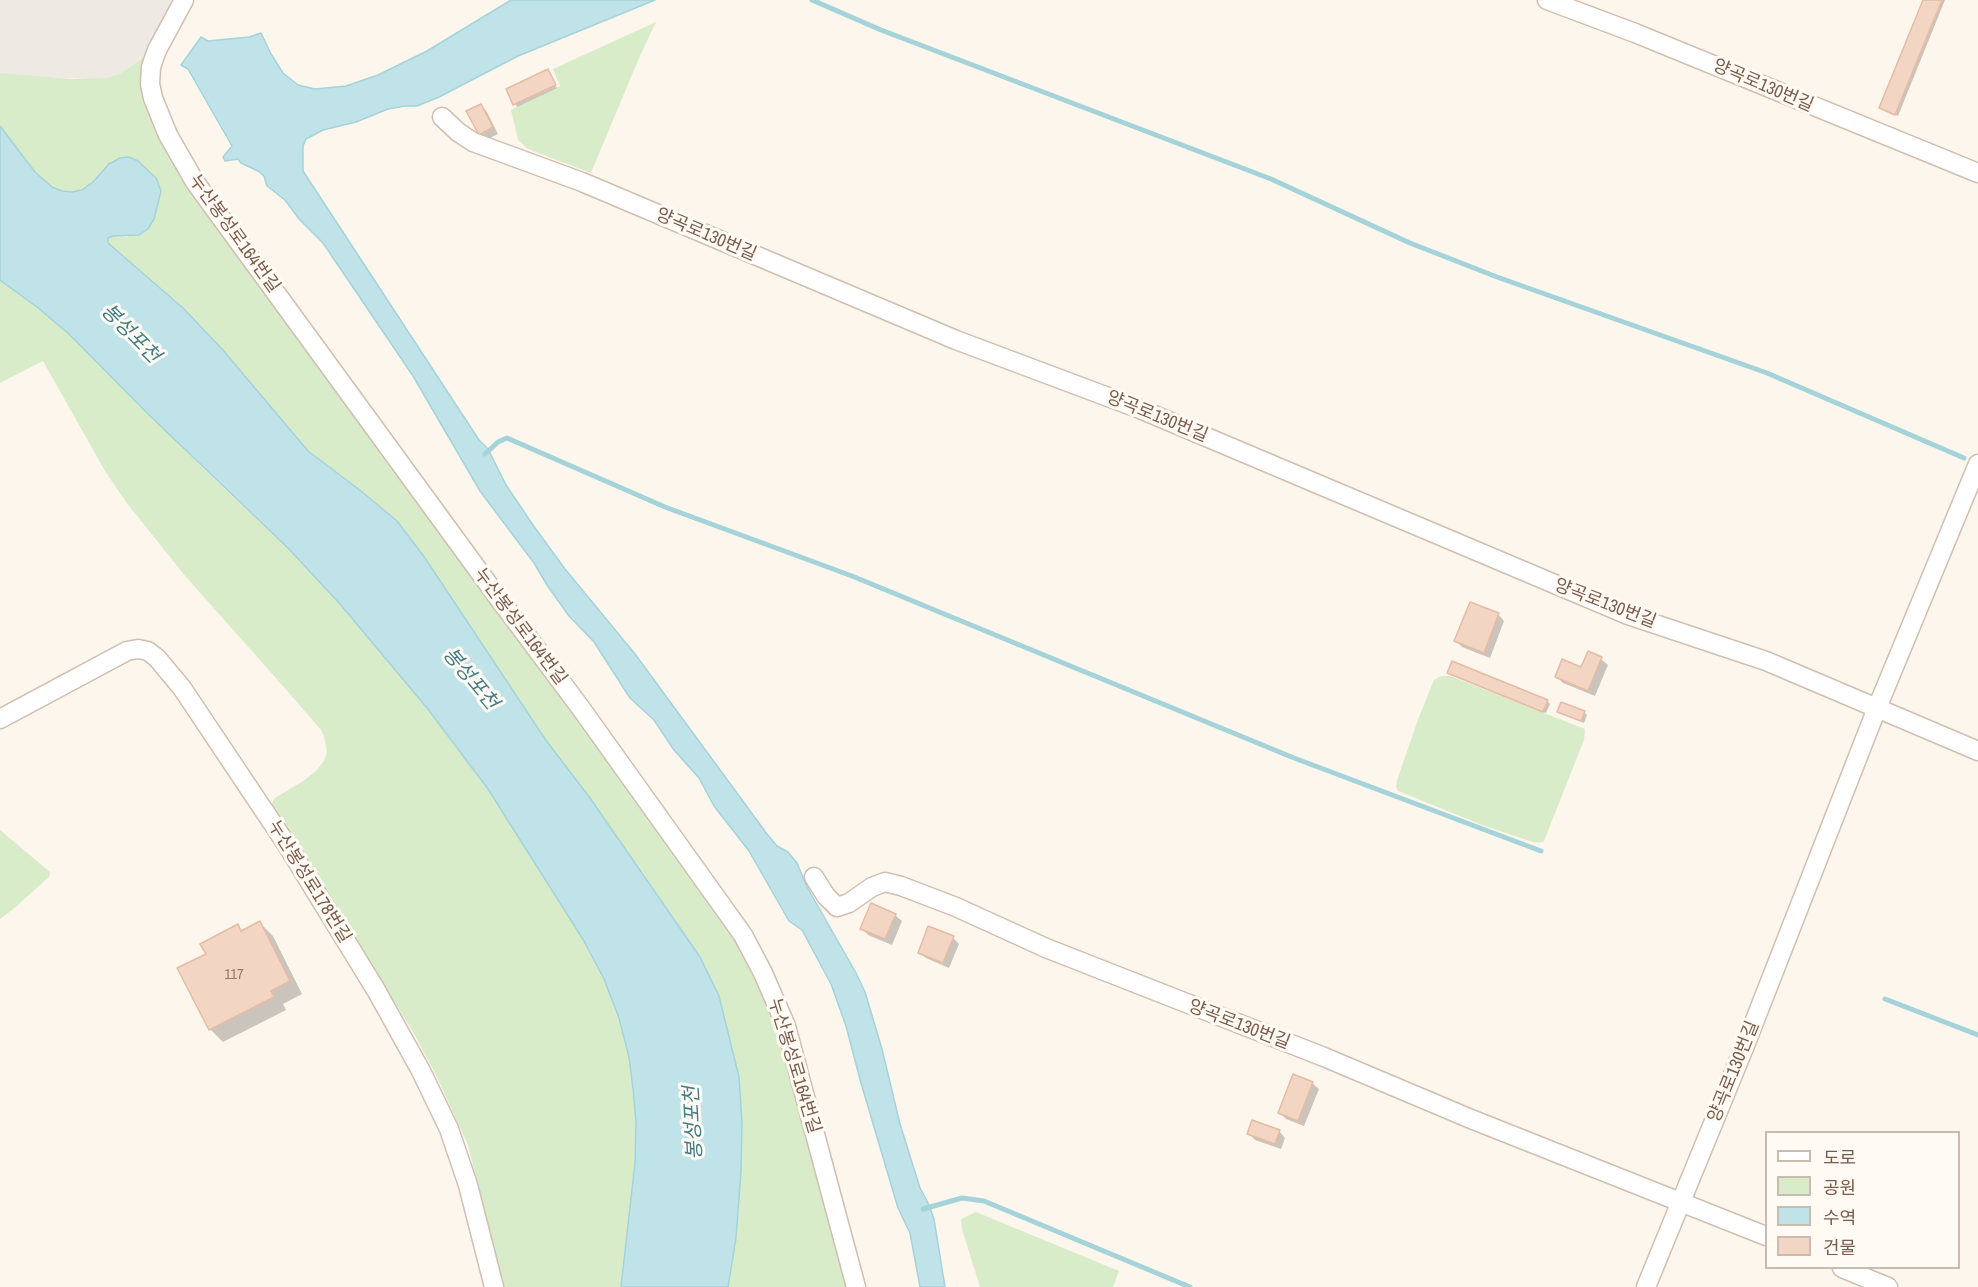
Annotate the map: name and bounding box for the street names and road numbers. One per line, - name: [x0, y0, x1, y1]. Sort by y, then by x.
- street label: 양곡로130번길: [1709, 55, 1817, 117]
- street label: 누산봉성로164번길: [184, 171, 284, 297]
- street label: 양곡로130번길: [652, 204, 760, 266]
- street label: 양곡로130번길: [1103, 387, 1211, 447]
- street label: 누산봉성로164번길: [469, 564, 571, 690]
- street label: 양곡로130번길: [1551, 575, 1659, 633]
- street label: 누산봉성로178번길: [263, 817, 355, 947]
- street label: 누산봉성로164번길: [763, 996, 825, 1136]
- street label: 양곡로130번길: [1185, 996, 1293, 1054]
- street label: 양곡로130번길: [1704, 1018, 1764, 1126]

